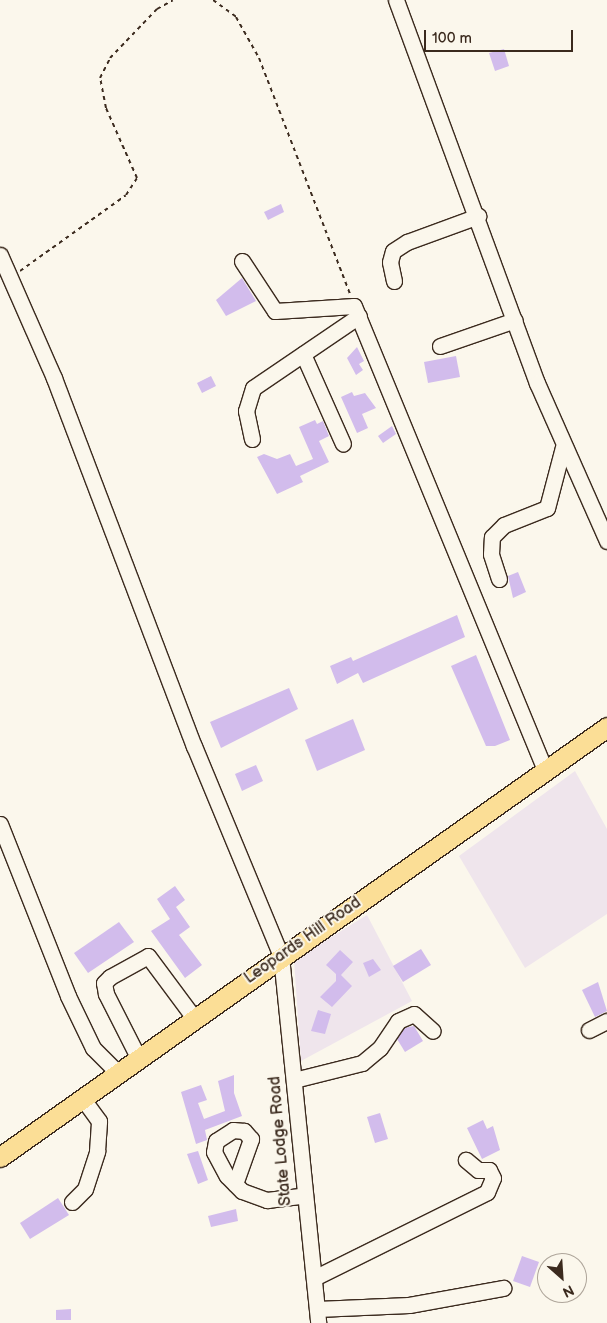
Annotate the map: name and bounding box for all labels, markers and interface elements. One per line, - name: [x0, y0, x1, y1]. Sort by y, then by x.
- scale bar: [427, 20, 576, 52]
- text: 100 m: [432, 29, 472, 48]
- street label: Leopards Hill Road: [241, 894, 365, 988]
- street label: State Lodge Road: [266, 1075, 296, 1207]
- north arrow: [537, 1253, 587, 1303]
- text: N: [560, 1281, 577, 1301]

